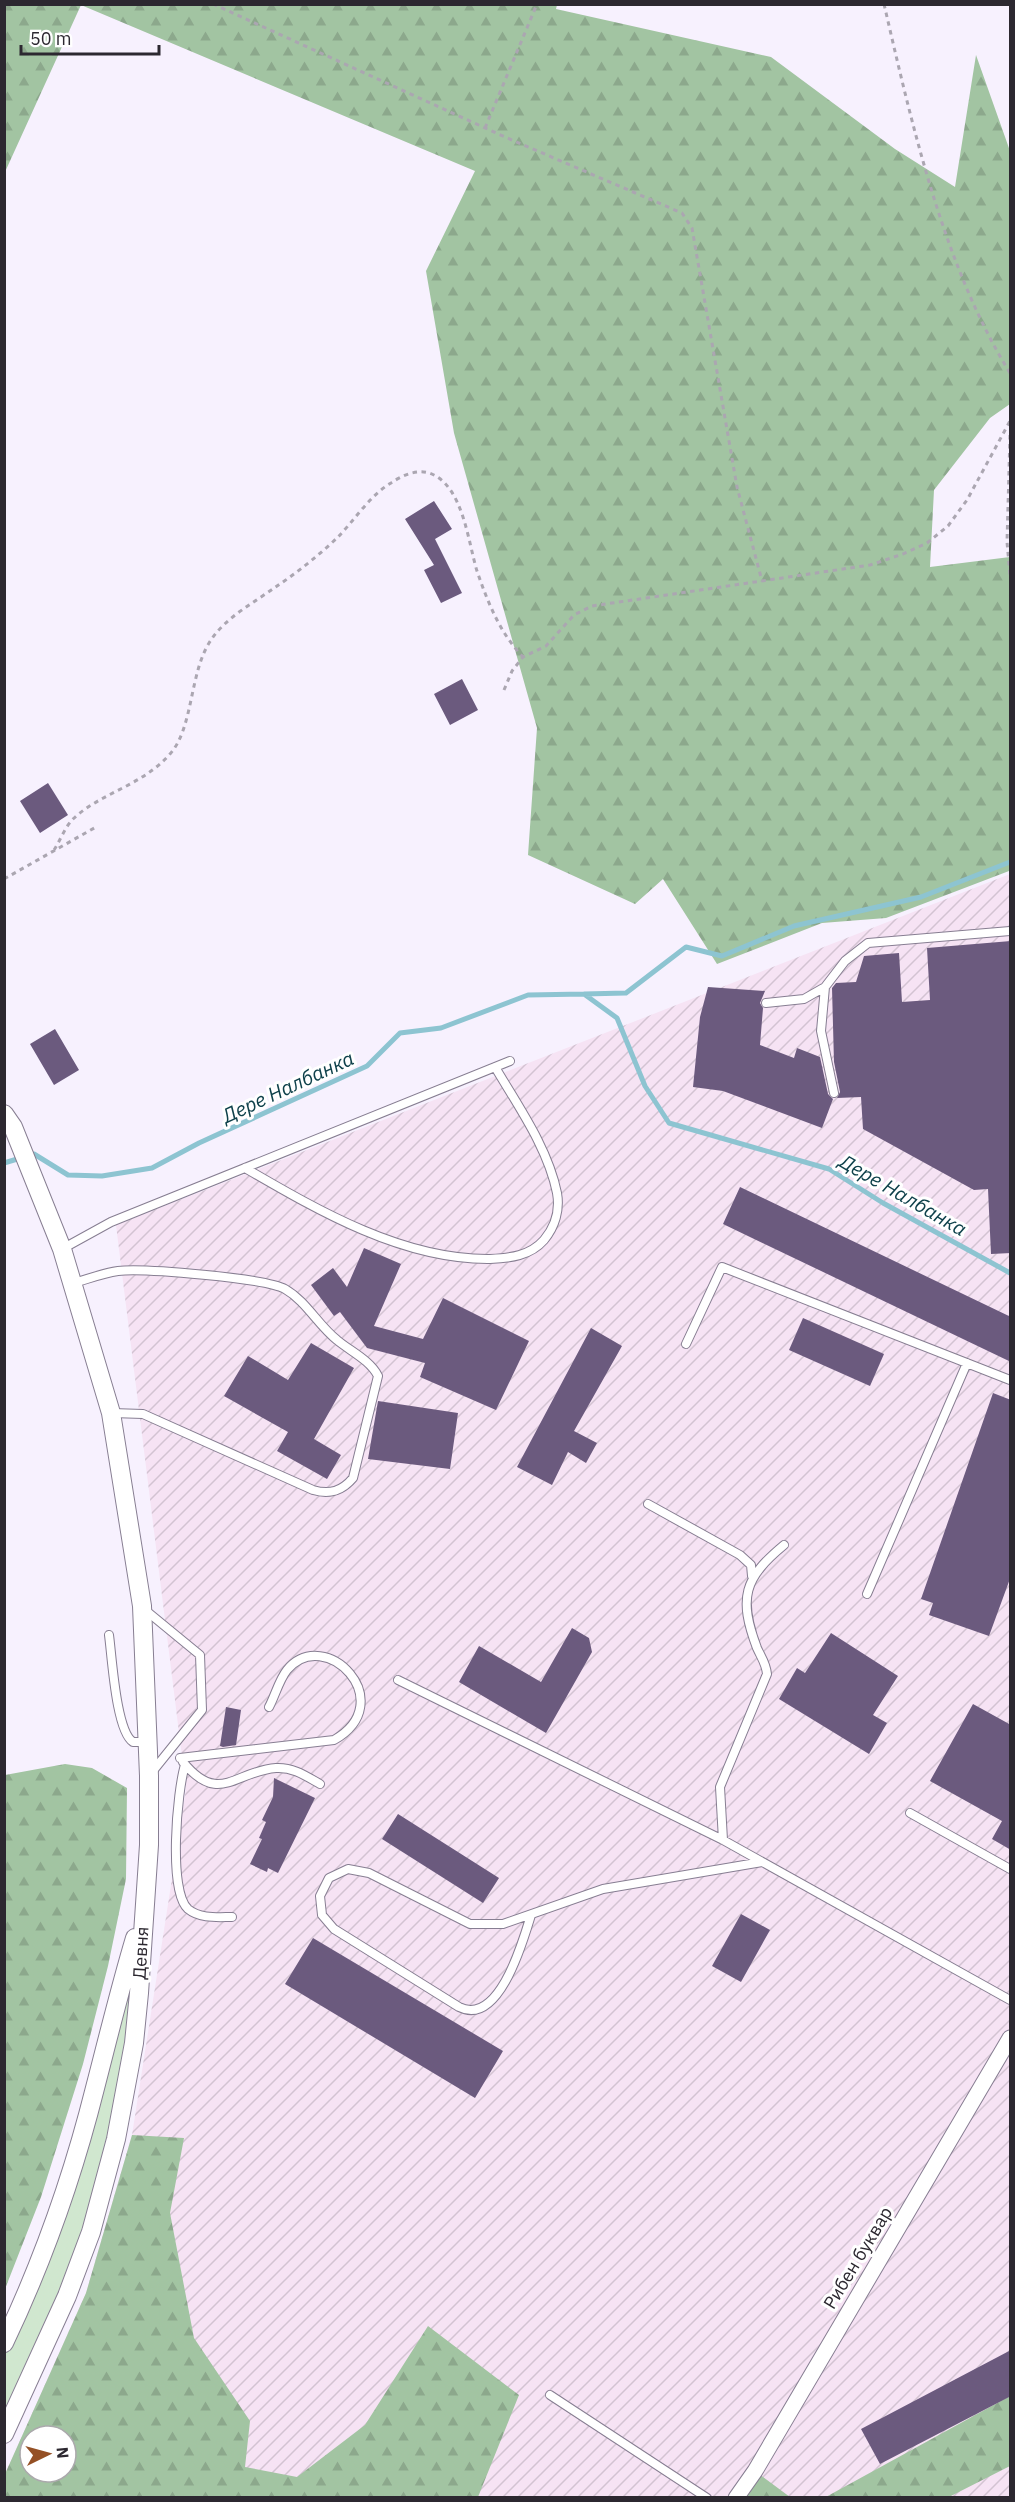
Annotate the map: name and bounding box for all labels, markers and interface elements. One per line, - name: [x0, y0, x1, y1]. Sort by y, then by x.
- scale bar: [21, 18, 159, 56]
- text: 50 m: [30, 27, 72, 50]
- water label: Дере Налбанка: [216, 1044, 358, 1130]
- water label: Дере Налбанка: [833, 1146, 972, 1242]
- street label: Девня: [128, 1926, 153, 1980]
- street label: Рибен буквар: [818, 2202, 897, 2313]
- north arrow: [18, 2424, 78, 2484]
- text: N: [52, 2446, 73, 2459]

